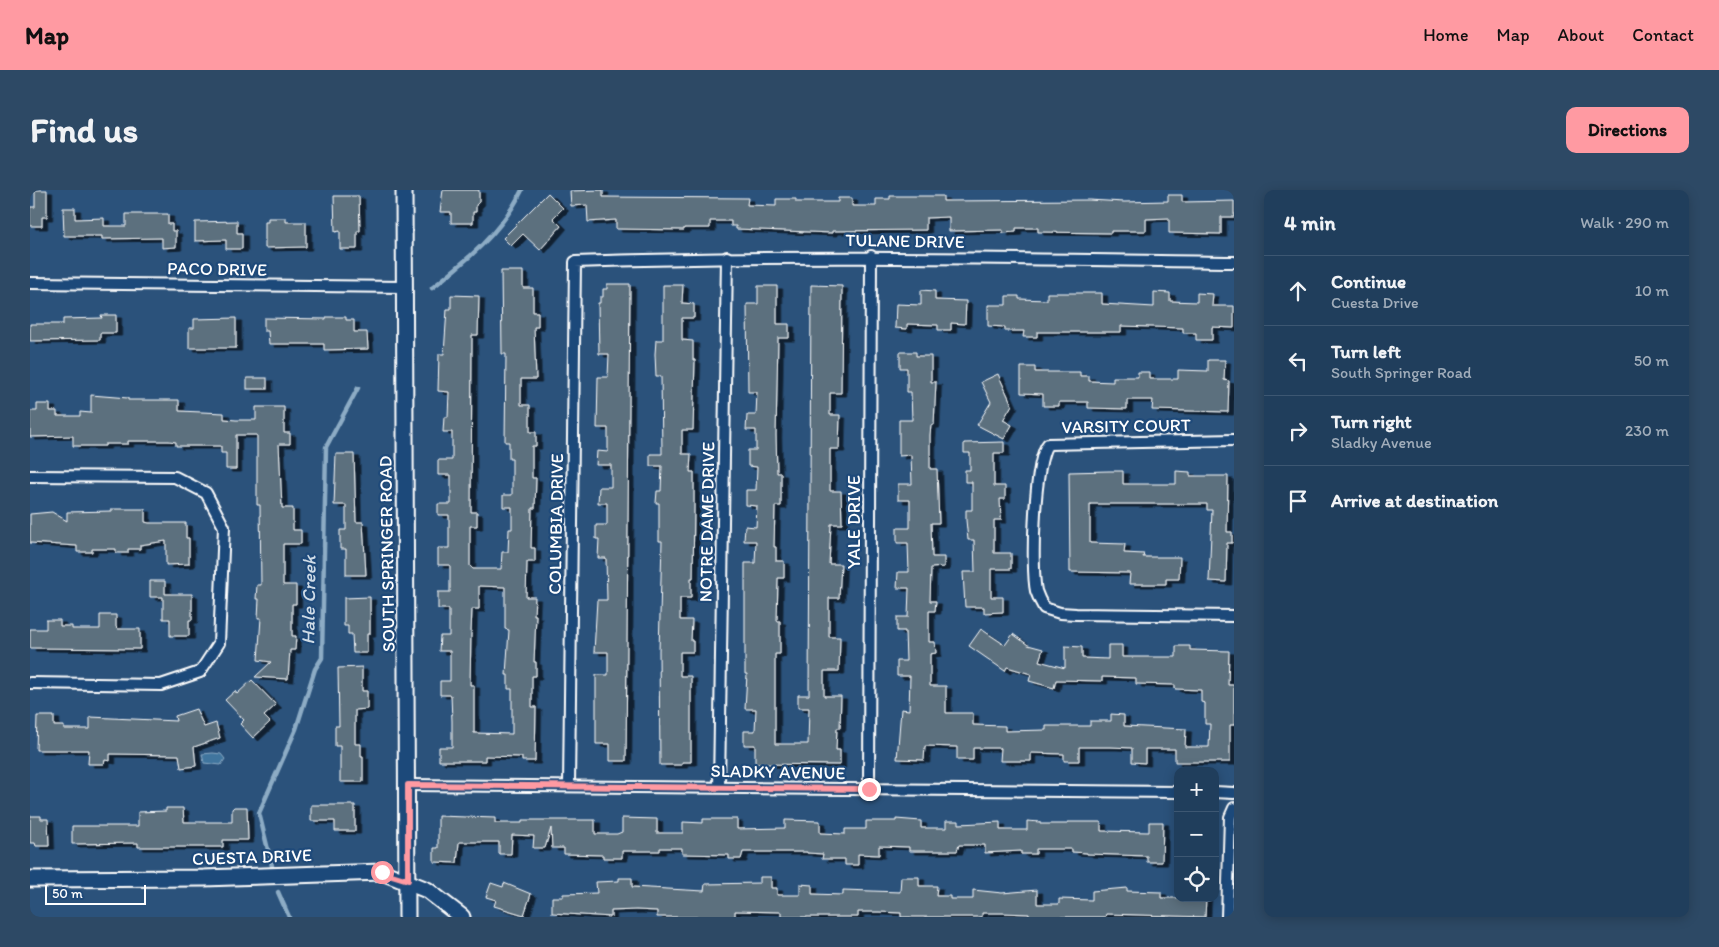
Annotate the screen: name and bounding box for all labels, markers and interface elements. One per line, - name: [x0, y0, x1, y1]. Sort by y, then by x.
- text: Map: [25, 21, 69, 50]
- text: Home: [1423, 24, 1469, 46]
- text: Map: [1497, 24, 1530, 46]
- text: About: [1558, 24, 1604, 46]
- text: Contact: [1632, 24, 1694, 46]
- button: Directions: [1566, 107, 1689, 153]
- text: Find us: [30, 109, 138, 151]
- text: 4 min: [1284, 210, 1336, 235]
- text: Walk · 290 m: [1580, 213, 1669, 232]
- street label: TULANE DRIVE: [845, 229, 965, 253]
- street label: PACO DRIVE: [167, 257, 267, 281]
- text: Continue: [1331, 270, 1406, 293]
- icon: ahead: [1284, 277, 1312, 305]
- text: 10 m: [1635, 281, 1669, 300]
- text: Cuesta Drive: [1331, 293, 1419, 312]
- text: Turn left: [1331, 340, 1401, 363]
- icon: left: [1284, 347, 1312, 375]
- text: 50 m: [1634, 351, 1669, 370]
- text: South Springer Road: [1331, 363, 1472, 382]
- text: Turn right: [1331, 410, 1412, 433]
- street label: VARSITY COURT: [1061, 414, 1191, 438]
- icon: right: [1284, 417, 1312, 445]
- text: 230 m: [1625, 421, 1669, 440]
- text: Sladky Avenue: [1331, 433, 1432, 452]
- street label: NOTRE DAME DRIVE: [695, 442, 719, 602]
- street label: COLUMBIA DRIVE: [544, 453, 568, 595]
- street label: SOUTH SPRINGER ROAD: [374, 456, 400, 652]
- street label: YALE DRIVE: [843, 475, 865, 569]
- icon: arrive: [1284, 487, 1312, 515]
- text: Arrive at destination: [1331, 489, 1498, 512]
- water label: Hale Creek: [296, 554, 321, 645]
- street label: SLADKY AVENUE: [710, 760, 846, 784]
- map controls: [1174, 767, 1219, 902]
- button: +: [1174, 767, 1219, 812]
- route end: [858, 778, 881, 801]
- button: −: [1174, 812, 1219, 857]
- street label: CUESTA DRIVE: [192, 844, 312, 870]
- button: locate: [1174, 857, 1219, 902]
- route start: [371, 861, 394, 884]
- scale bar: [45, 882, 146, 905]
- text: 50 m: [52, 885, 83, 902]

